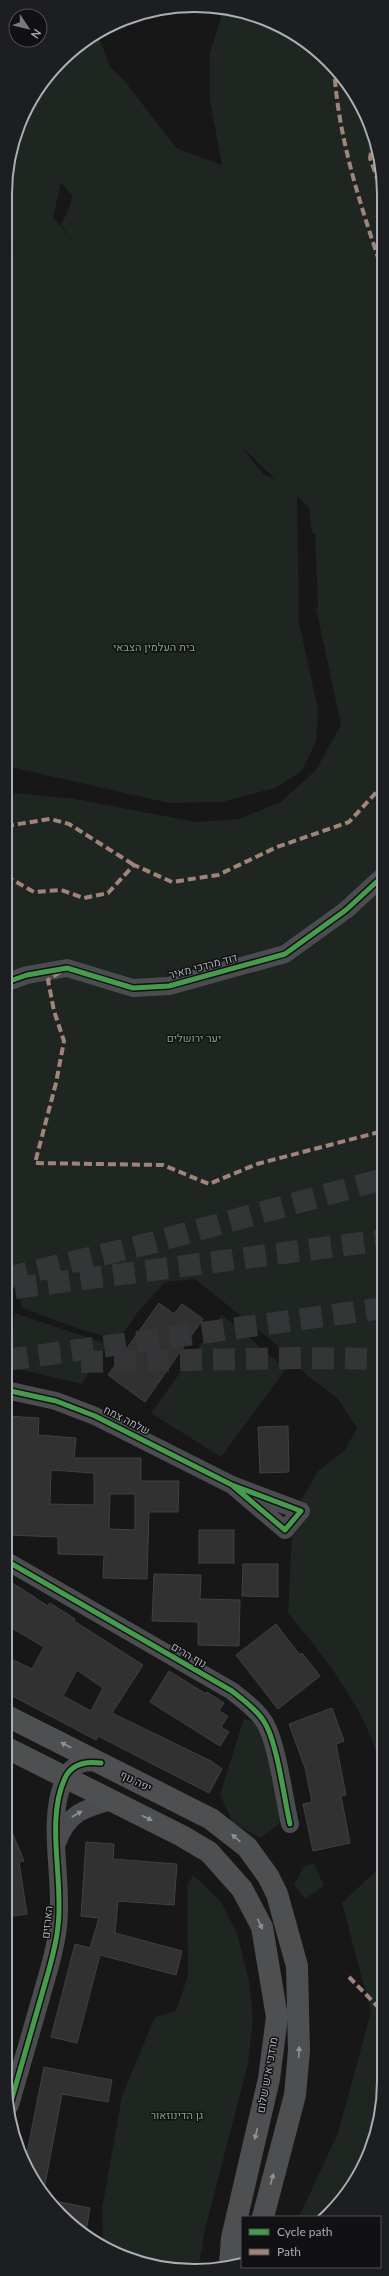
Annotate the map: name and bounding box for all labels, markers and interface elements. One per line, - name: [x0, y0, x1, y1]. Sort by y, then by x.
- north arrow: [8, 8, 48, 48]
- text: N: [29, 27, 44, 41]
- park label: בית העלמין הצבאי: [113, 640, 195, 653]
- street label: דוד מרדכי מאיר: [167, 950, 239, 981]
- park label: יער ירושלים: [167, 1031, 221, 1044]
- street label: שלמה צמח: [102, 1402, 153, 1437]
- street label: נוף הרים: [169, 1639, 209, 1670]
- one-way arrow: [60, 1742, 72, 1749]
- street label: יפה נוף: [118, 1767, 154, 1794]
- one-way arrow: [71, 1810, 83, 1817]
- one-way arrow: [141, 1815, 152, 1821]
- one-way arrow: [231, 1833, 241, 1842]
- street label: הארזים: [38, 1905, 55, 1939]
- one-way arrow: [257, 1918, 263, 1929]
- street label: מרדכי איש שלום: [253, 2036, 280, 2114]
- one-way arrow: [295, 2046, 302, 2058]
- park label: גן הדינוזאור: [151, 2108, 203, 2121]
- one-way arrow: [253, 2128, 259, 2140]
- one-way arrow: [269, 2173, 275, 2185]
- legend: [241, 2216, 381, 2268]
- text: Cycle path: [277, 2224, 332, 2239]
- text: Path: [277, 2244, 301, 2259]

